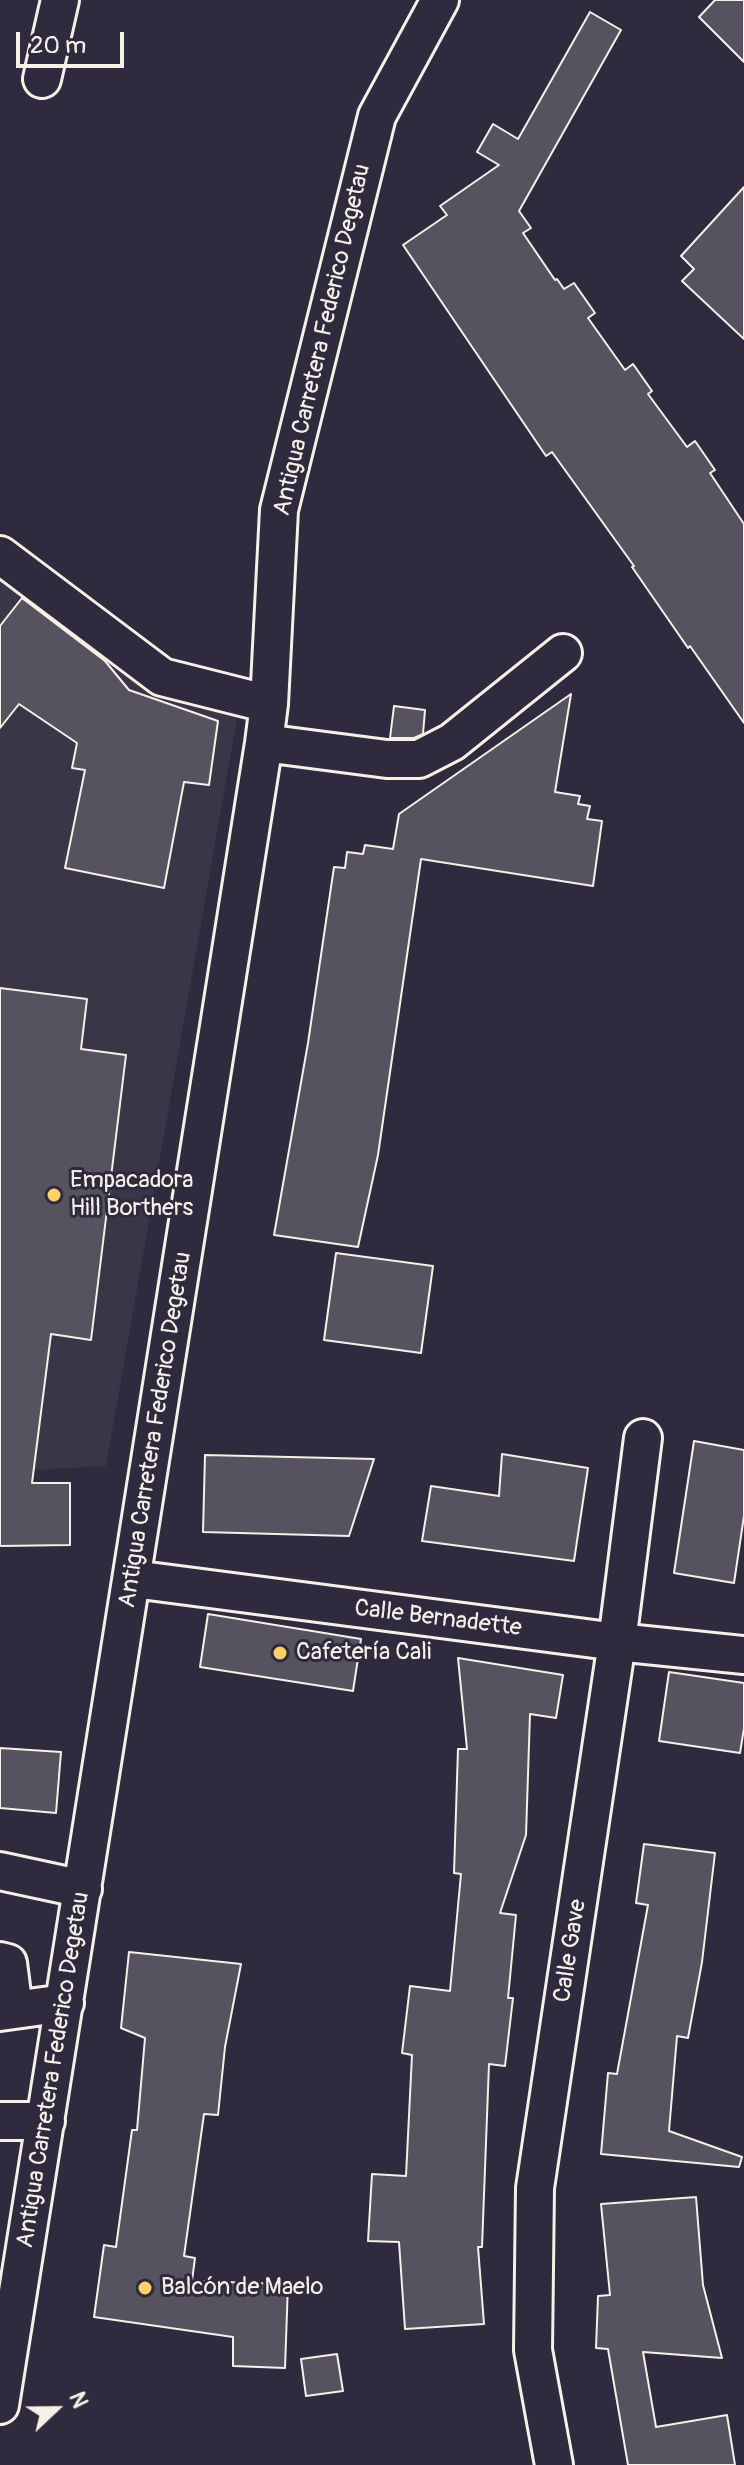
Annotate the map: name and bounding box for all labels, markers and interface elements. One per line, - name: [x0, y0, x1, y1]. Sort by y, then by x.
- scale bar: [20, 16, 128, 66]
- text: 20 m: [30, 31, 86, 60]
- street label: Antigua Carretera Federico Degetau: [268, 161, 378, 519]
- place label: Empacadora Hill Borthers: [70, 1167, 194, 1223]
- marker: Empacadora Hill Borthers: [45, 1186, 63, 1204]
- street label: Antigua Carretera Federico Degetau: [114, 1250, 198, 1610]
- street label: Calle Bernadette: [353, 1594, 523, 1644]
- place label: Cafetería Cali: [296, 1639, 431, 1667]
- marker: Cafetería Cali: [271, 1644, 289, 1662]
- street label: Antigua Carretera Federico Degetau: [12, 1890, 96, 2250]
- street label: Calle Gave: [549, 1897, 593, 2005]
- place label: Balcón de Maelo: [161, 2274, 323, 2302]
- marker: Balcón de Maelo: [136, 2279, 154, 2297]
- north arrow: [16, 2369, 96, 2449]
- text: N: [62, 2388, 94, 2412]

